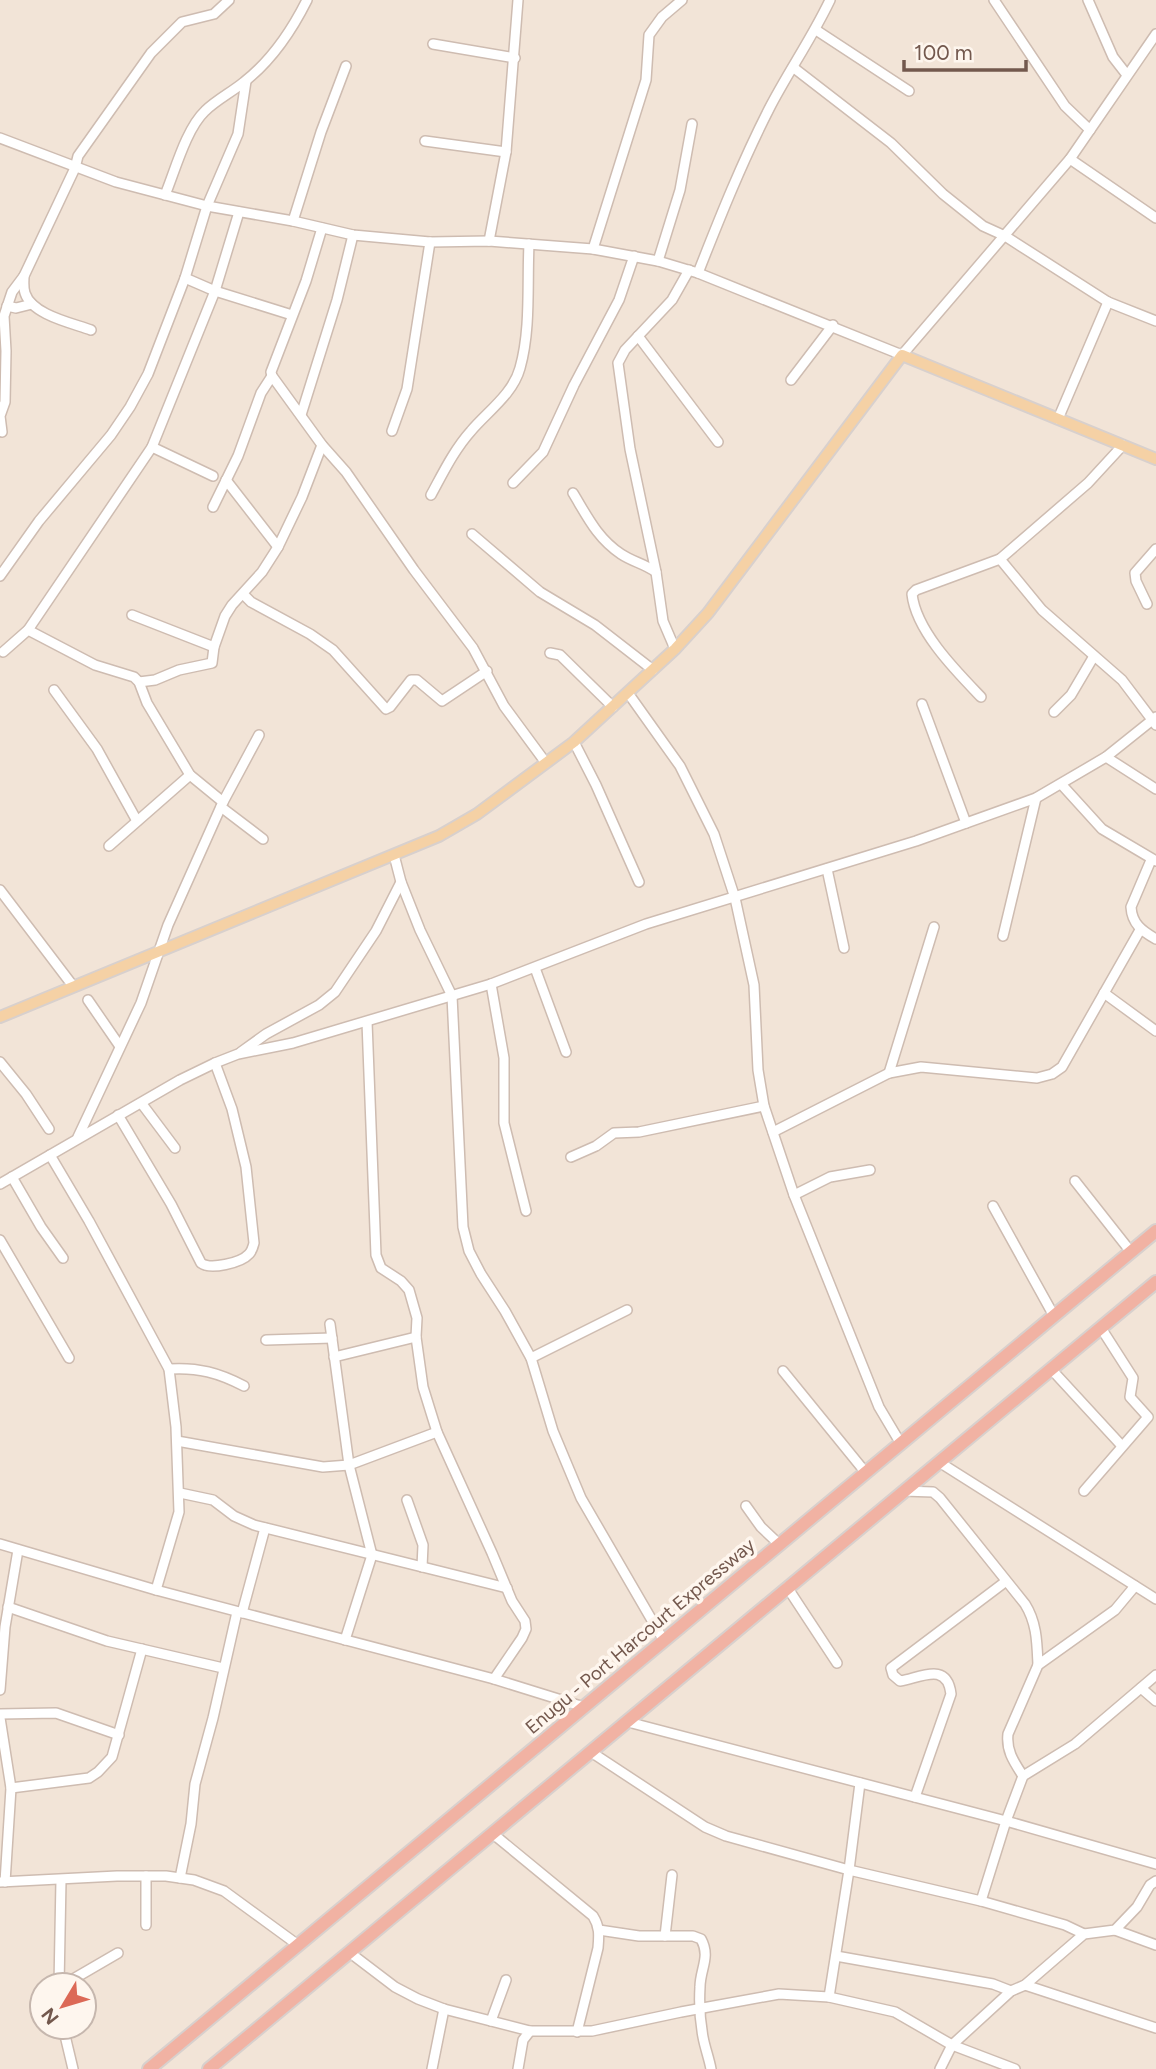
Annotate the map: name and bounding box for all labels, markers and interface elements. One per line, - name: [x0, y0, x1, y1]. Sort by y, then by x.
- scale bar: [904, 28, 1026, 72]
- text: 100 m: [914, 40, 973, 65]
- street label: Enugu - Port Harcourt Expressway: [521, 1533, 759, 1739]
- north arrow: [28, 1971, 98, 2041]
- text: N: [36, 2003, 64, 2029]

